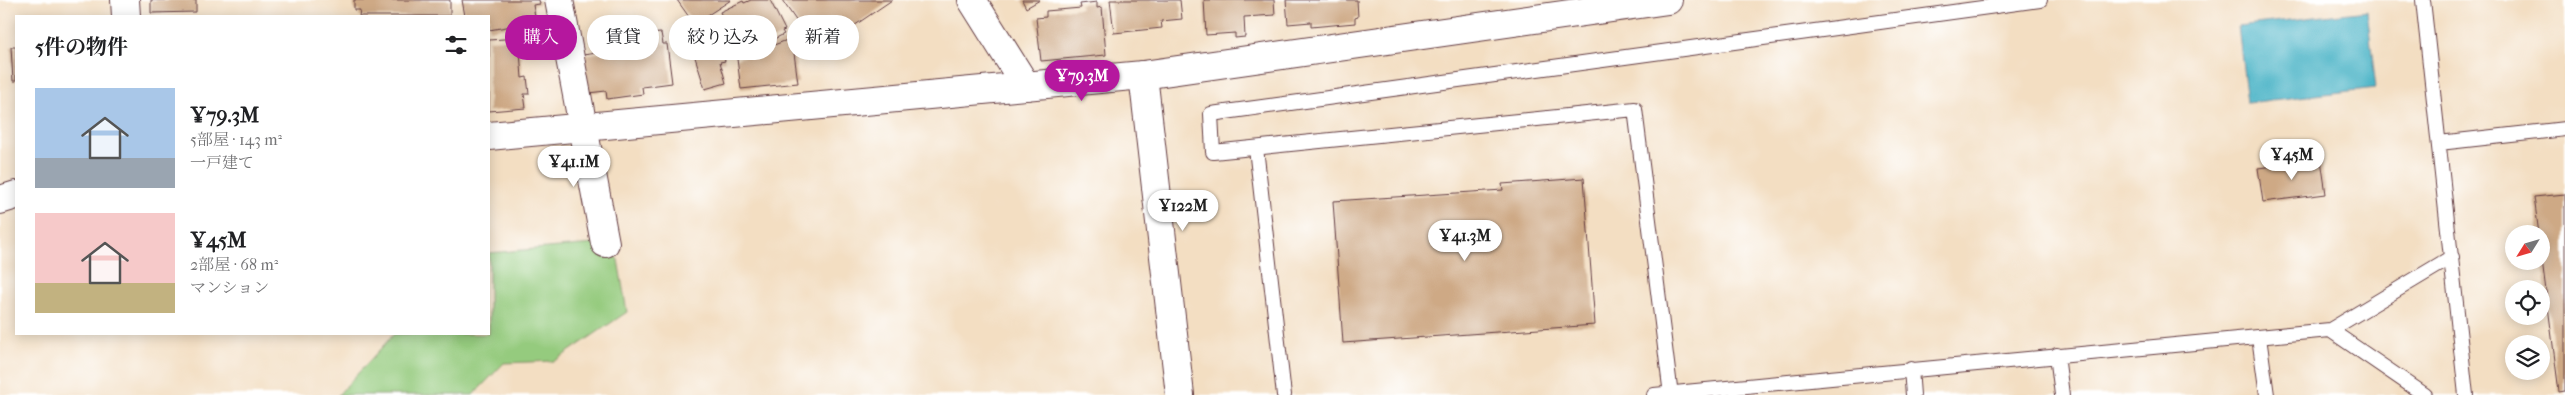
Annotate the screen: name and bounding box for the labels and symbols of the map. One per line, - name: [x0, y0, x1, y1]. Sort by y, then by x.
- pin: ¥79.3M: [1041, 59, 1123, 102]
- pin: ¥45M: [2262, 138, 2322, 181]
- pin: ¥41.1M: [533, 146, 615, 188]
- pin: ¥122M: [1148, 190, 1218, 232]
- pin: ¥41.3M: [1424, 220, 1506, 262]
- north arrow: [2505, 225, 2550, 270]

